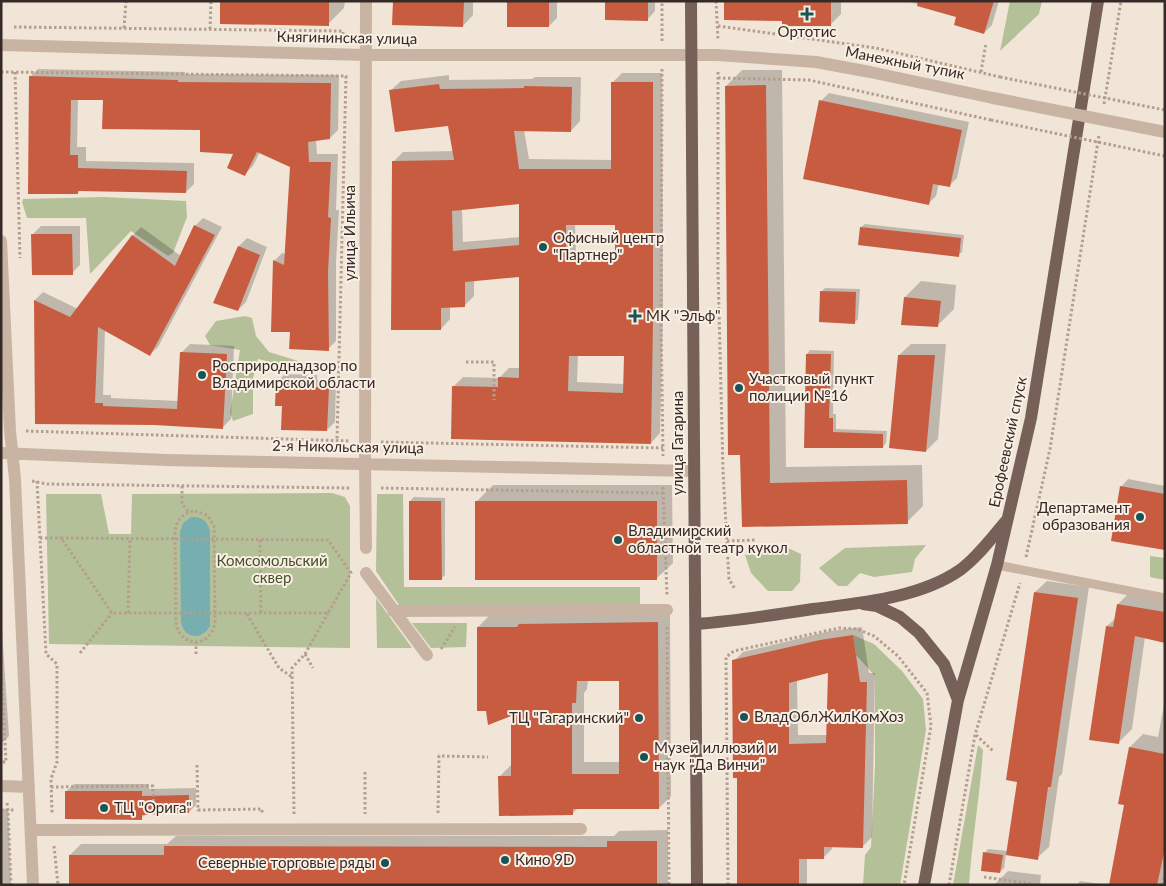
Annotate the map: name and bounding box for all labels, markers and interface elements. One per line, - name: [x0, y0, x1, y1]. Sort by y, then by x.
- marker: Ортотис: [800, 7, 814, 21]
- place label: Ортотис: [778, 22, 836, 40]
- street label: Княгининская улица: [277, 27, 418, 47]
- street label: Манежный тупик: [844, 42, 967, 82]
- street label: улица Ильича: [340, 185, 358, 281]
- place label: Офисный центр "Партнер": [553, 228, 664, 263]
- marker: Офисный центр "Партнер": [537, 241, 549, 253]
- place label: МК "Эльф": [646, 306, 721, 324]
- marker: МК "Эльф": [628, 309, 642, 323]
- place label: Росприроднадзор по Владимирской области: [212, 356, 375, 391]
- marker: Росприроднадзор по Владимирской области: [196, 369, 208, 381]
- place label: Участковый пункт полиции №16: [749, 369, 875, 404]
- street label: Ерофеевский спуск: [984, 374, 1030, 509]
- marker: Участковый пункт полиции №16: [733, 382, 745, 394]
- street label: улица Гагарина: [668, 391, 686, 495]
- street label: 2-я Никольская улица: [272, 436, 424, 456]
- place label: Департамент образования: [1037, 498, 1130, 533]
- marker: Департамент образования: [1134, 511, 1146, 523]
- place label: Владимирский областной театр кукол: [628, 521, 788, 556]
- marker: Владимирский областной театр кукол: [612, 534, 624, 546]
- park label: Комсомольский сквер: [216, 551, 328, 586]
- place label: ВладОблЖилКомХоз: [754, 707, 904, 725]
- place label: ТЦ "Гагаринский": [509, 708, 629, 726]
- marker: ВладОблЖилКомХоз: [738, 711, 750, 723]
- marker: ТЦ "Гагаринский": [633, 712, 645, 724]
- place label: Музей иллюзий и наук "Да Винчи": [654, 738, 777, 773]
- marker: Музей иллюзий и наук "Да Винчи": [638, 751, 650, 763]
- place label: ТЦ "Орига": [114, 798, 192, 816]
- marker: ТЦ "Орига": [98, 802, 110, 814]
- place label: Кино 9D: [515, 850, 574, 868]
- place label: Северные торговые ряды: [198, 853, 375, 871]
- marker: Кино 9D: [499, 854, 511, 866]
- marker: Северные торговые ряды: [379, 857, 391, 869]

